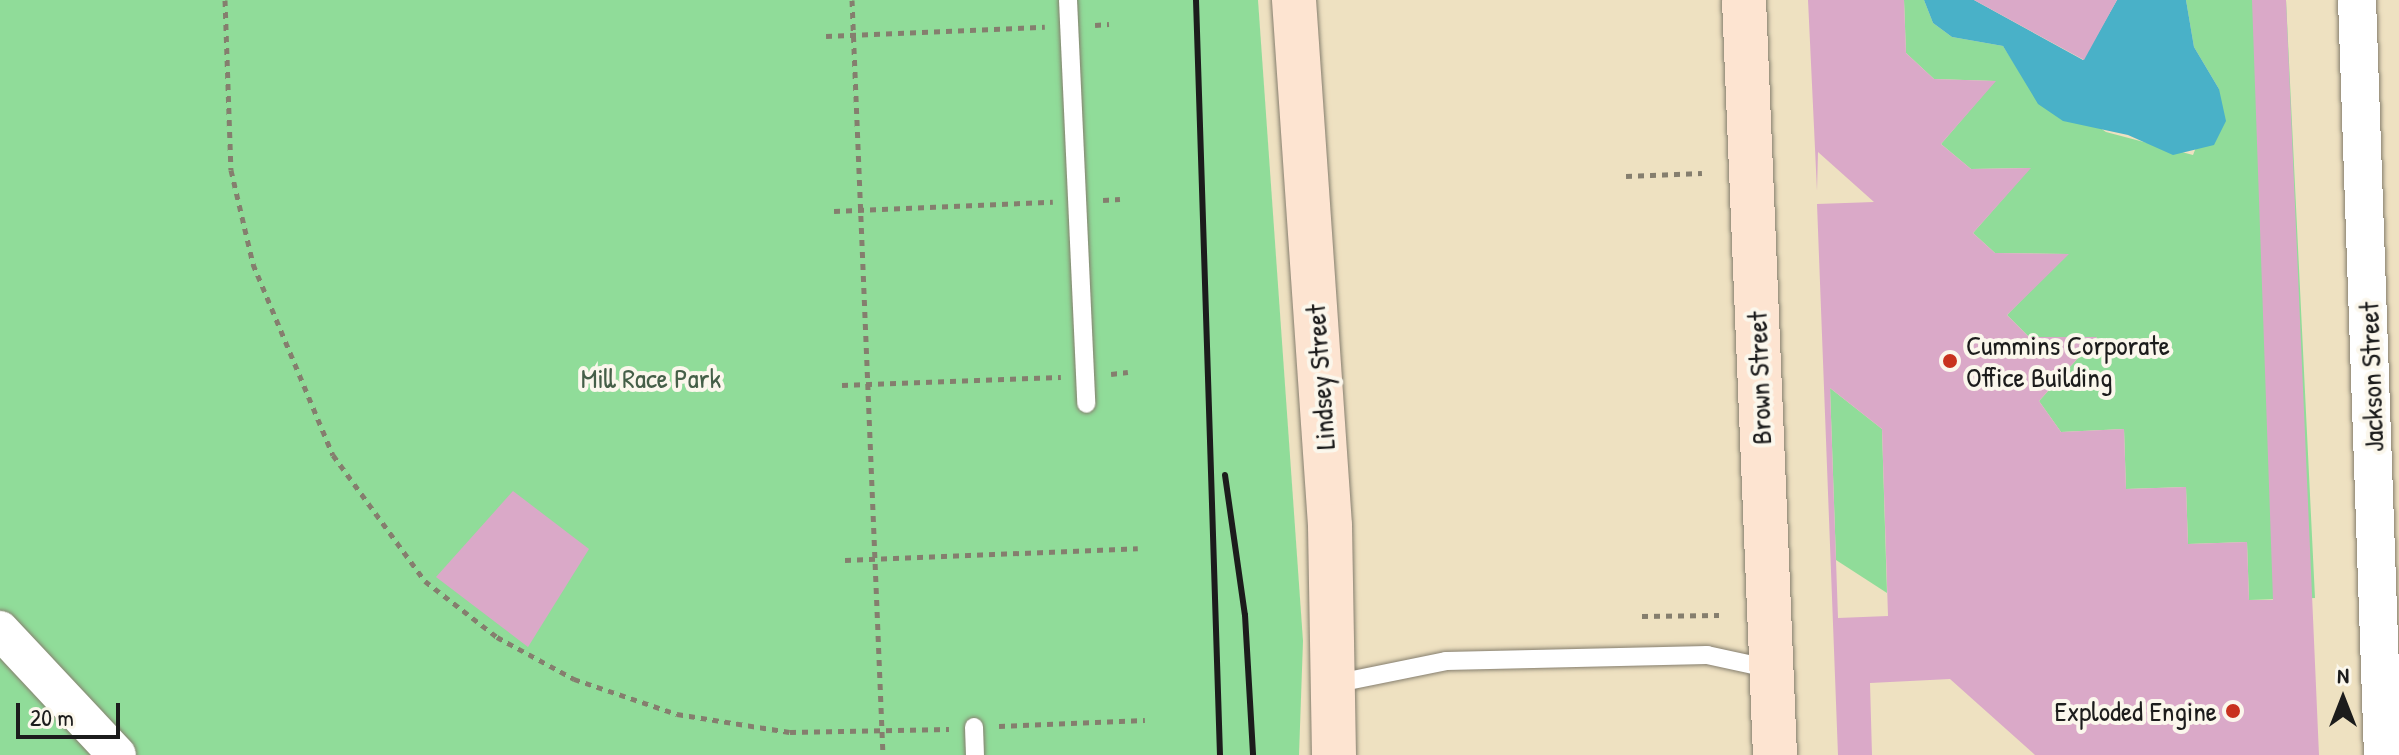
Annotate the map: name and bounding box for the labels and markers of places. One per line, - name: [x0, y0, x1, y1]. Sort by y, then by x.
- place label: Cummins Corporate Office Building: [1966, 328, 2170, 394]
- marker: Cummins Corporate Office Building: [1941, 352, 1959, 370]
- place label: Exploded Engine: [2054, 694, 2217, 728]
- marker: Exploded Engine: [2224, 702, 2242, 720]

